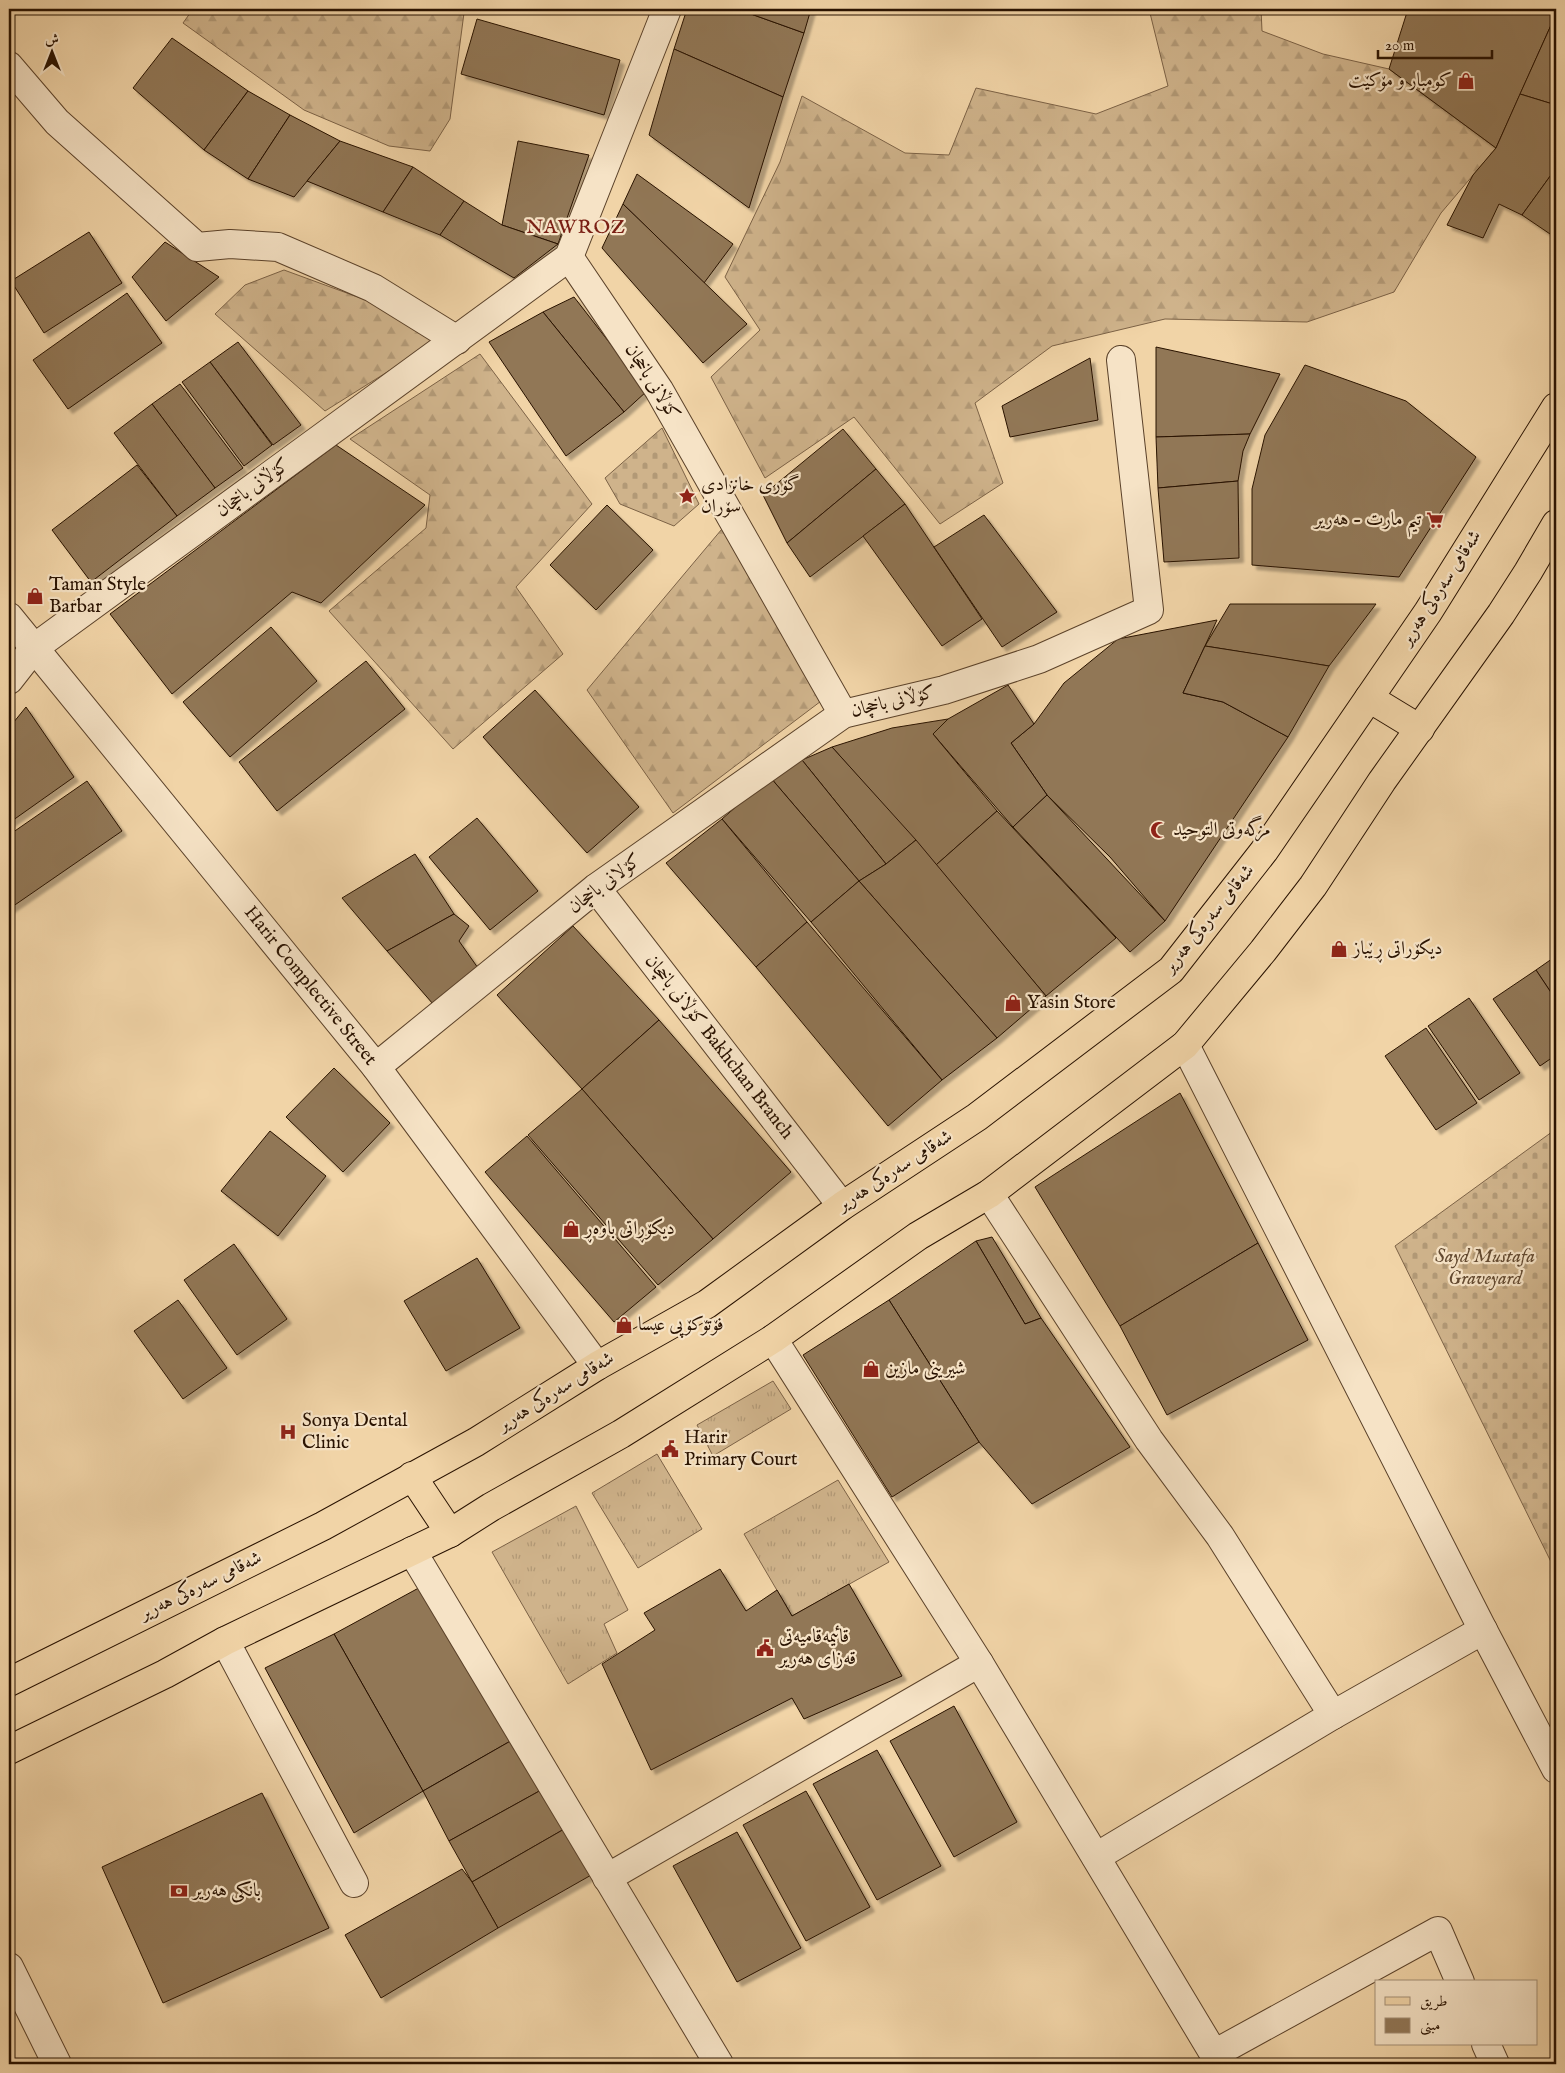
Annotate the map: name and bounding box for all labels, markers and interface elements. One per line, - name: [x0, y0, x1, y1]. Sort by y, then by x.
- north arrow: [28, 28, 78, 78]
- scale bar: [1378, 28, 1491, 60]
- text: ش: [45, 31, 59, 49]
- text: 20 m: [1385, 36, 1415, 55]
- place label: کومبار و مۆکێت: [1348, 69, 1452, 93]
- shop icon: کومبار و مۆکێت: [1456, 71, 1476, 91]
- district label: NAWROZ: [526, 215, 626, 240]
- street label: کۆڵانی باخچان: [619, 339, 685, 425]
- street label: کۆڵانی باخچان: [211, 453, 295, 523]
- place label: گۆری خانزادی سۆران: [701, 473, 800, 519]
- place icon: گۆری خانزادی سۆران: [677, 486, 697, 506]
- place label: تیم مارت - هەریر: [1313, 508, 1421, 538]
- supermarket icon: تیم مارت - هەریر: [1425, 510, 1445, 530]
- street label: شەقامی سەرەکی هەریر: [1393, 525, 1487, 652]
- place label: Taman Style Barbar: [49, 573, 146, 619]
- shop icon: Taman Style Barbar: [25, 586, 45, 606]
- street label: کۆڵانی باخچان: [848, 681, 938, 723]
- place label: مزگەوتی التوحید: [1173, 815, 1271, 842]
- mosque icon: مزگەوتی التوحید: [1149, 820, 1169, 840]
- street label: کۆلانی باخچان: [563, 849, 647, 919]
- street label: شەقامی سەرەکی هەریر: [1156, 859, 1260, 980]
- street label: Harir Complective Street: [238, 901, 382, 1071]
- place label: دیکۆراتی ڕێباز: [1351, 937, 1443, 963]
- shop icon: دیکۆراتی ڕێباز: [1329, 939, 1349, 959]
- street label: کۆڵانی باخچان Bakhchan Branch: [639, 950, 799, 1144]
- place label: Yasin Store: [1027, 991, 1116, 1015]
- shop icon: Yasin Store: [1003, 993, 1023, 1013]
- street label: شەقامی سەرەکی هەریر: [830, 1124, 957, 1218]
- place label: دیکۆڕاتی باوەڕ: [583, 1217, 675, 1243]
- shop icon: دیکۆڕاتی باوەڕ: [561, 1219, 581, 1239]
- park label: Sayd Mustafa Graveyard: [1435, 1245, 1535, 1291]
- place label: فۆتۆکۆپی عیسا: [638, 1313, 724, 1338]
- shop icon: فۆتۆکۆپی عیسا: [614, 1315, 634, 1335]
- street label: شەقامی سەرەکی هەریر: [491, 1346, 619, 1439]
- place label: شیرینی مازین: [885, 1357, 966, 1381]
- shop icon: شیرینی مازین: [861, 1359, 881, 1379]
- place label: Sonya Dental Clinic: [302, 1409, 408, 1455]
- hospital icon: Sonya Dental Clinic: [278, 1422, 298, 1442]
- place label: Harir Primary Court: [684, 1426, 798, 1472]
- public building icon: Harir Primary Court: [660, 1439, 680, 1459]
- street label: شەقامی سەرەکی هەریر: [134, 1545, 266, 1627]
- place label: قائیمەقامیەتی قەزای هەریر: [777, 1625, 856, 1671]
- public building icon: قائیمەقامیەتی قەزای هەریر: [755, 1638, 775, 1658]
- place label: بانکی هەریر: [191, 1879, 261, 1903]
- bank icon: بانکی هەریر: [169, 1881, 189, 1901]
- legend: [1375, 1980, 1538, 2046]
- text: طريق: [1420, 1992, 1447, 2011]
- text: مبنى: [1420, 2016, 1440, 2036]

